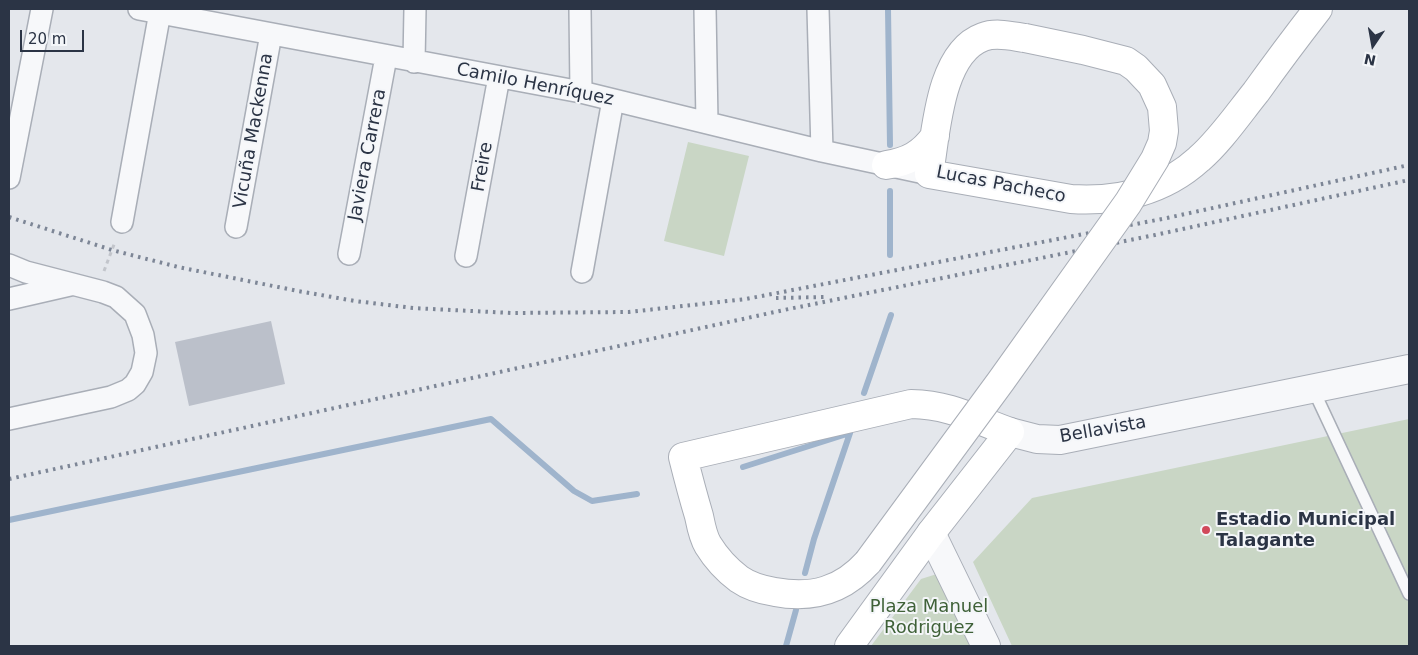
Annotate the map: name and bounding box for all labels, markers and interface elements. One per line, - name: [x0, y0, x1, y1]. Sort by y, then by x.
- scale bar: [22, 20, 86, 52]
- north arrow: [1348, 20, 1398, 70]
- text: 20 m: [28, 30, 66, 48]
- text: N: [1362, 51, 1377, 69]
- street label: Vicuña Mackenna: [230, 52, 278, 210]
- street label: Camilo Henríquez: [455, 59, 615, 111]
- street label: Javiera Carrera: [345, 87, 391, 223]
- street label: Freire: [468, 140, 498, 194]
- street label: Lucas Pacheco: [934, 162, 1068, 208]
- street label: Bellavista: [1058, 412, 1148, 448]
- place label: Estadio Municipal Talagante: [1216, 509, 1395, 552]
- marker: Estadio Municipal Talagante: [1200, 524, 1212, 536]
- park label: Plaza Manuel Rodriguez: [870, 596, 988, 638]

